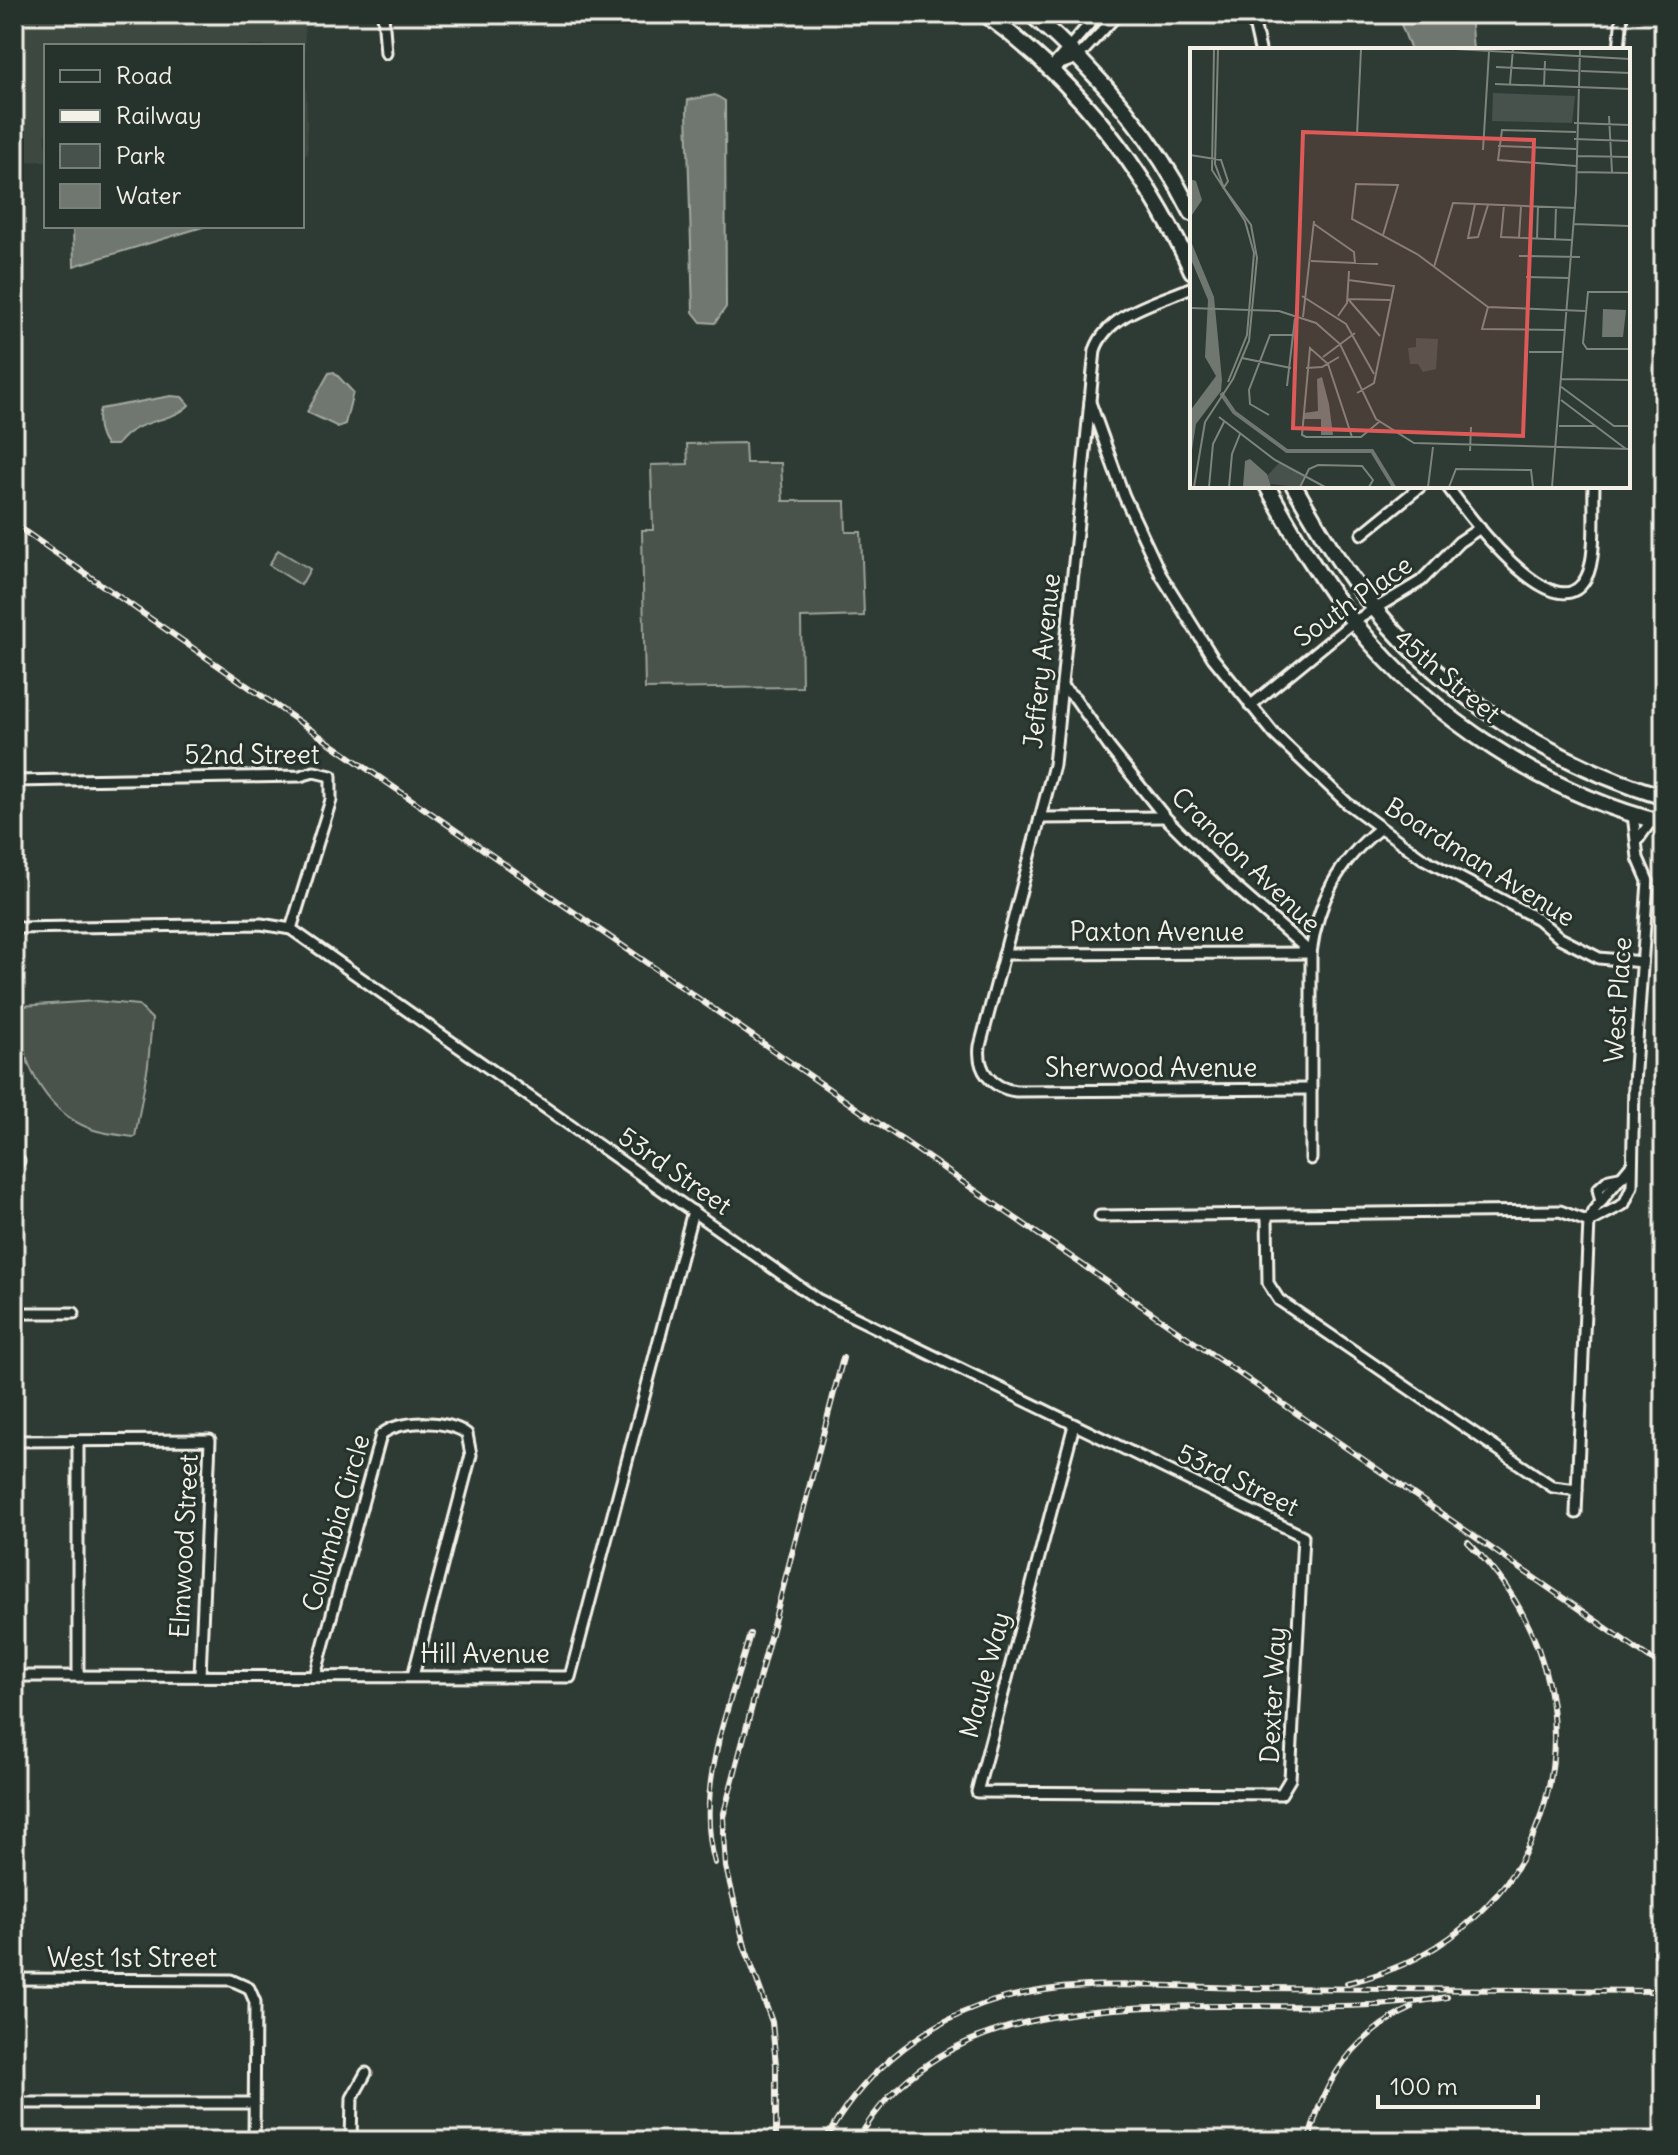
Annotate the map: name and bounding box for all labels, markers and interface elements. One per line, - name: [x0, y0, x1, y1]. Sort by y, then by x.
- legend: [44, 44, 304, 228]
- inset map: [1190, 48, 1630, 488]
- text: Road: [116, 60, 172, 90]
- text: Railway: [116, 100, 202, 130]
- text: Park: [116, 140, 166, 170]
- text: Water: [116, 180, 181, 210]
- street label: South Place: [1287, 548, 1418, 653]
- street label: Jeffery Avenue: [1016, 572, 1067, 750]
- street label: 45th Street: [1387, 621, 1508, 730]
- street label: 52nd Street: [184, 738, 320, 771]
- street label: Crandon Avenue: [1165, 780, 1328, 939]
- street label: Boardman Avenue: [1379, 790, 1582, 933]
- street label: Paxton Avenue: [1070, 915, 1244, 948]
- street label: West Place: [1597, 936, 1638, 1064]
- street label: Sherwood Avenue: [1045, 1051, 1257, 1084]
- street label: 53rd Street: [612, 1120, 739, 1222]
- street label: Columbia Circle: [294, 1430, 377, 1615]
- street label: 53rd Street: [1172, 1436, 1304, 1523]
- street label: Elmwood Street: [162, 1453, 205, 1639]
- street label: Maule Way: [952, 1608, 1017, 1741]
- street label: Dexter Way: [1252, 1626, 1293, 1764]
- street label: Hill Avenue: [420, 1637, 550, 1670]
- street label: West 1st Street: [47, 1941, 217, 1974]
- scale bar: [1378, 2059, 1538, 2109]
- text: 100 m: [1390, 2071, 1458, 2101]

